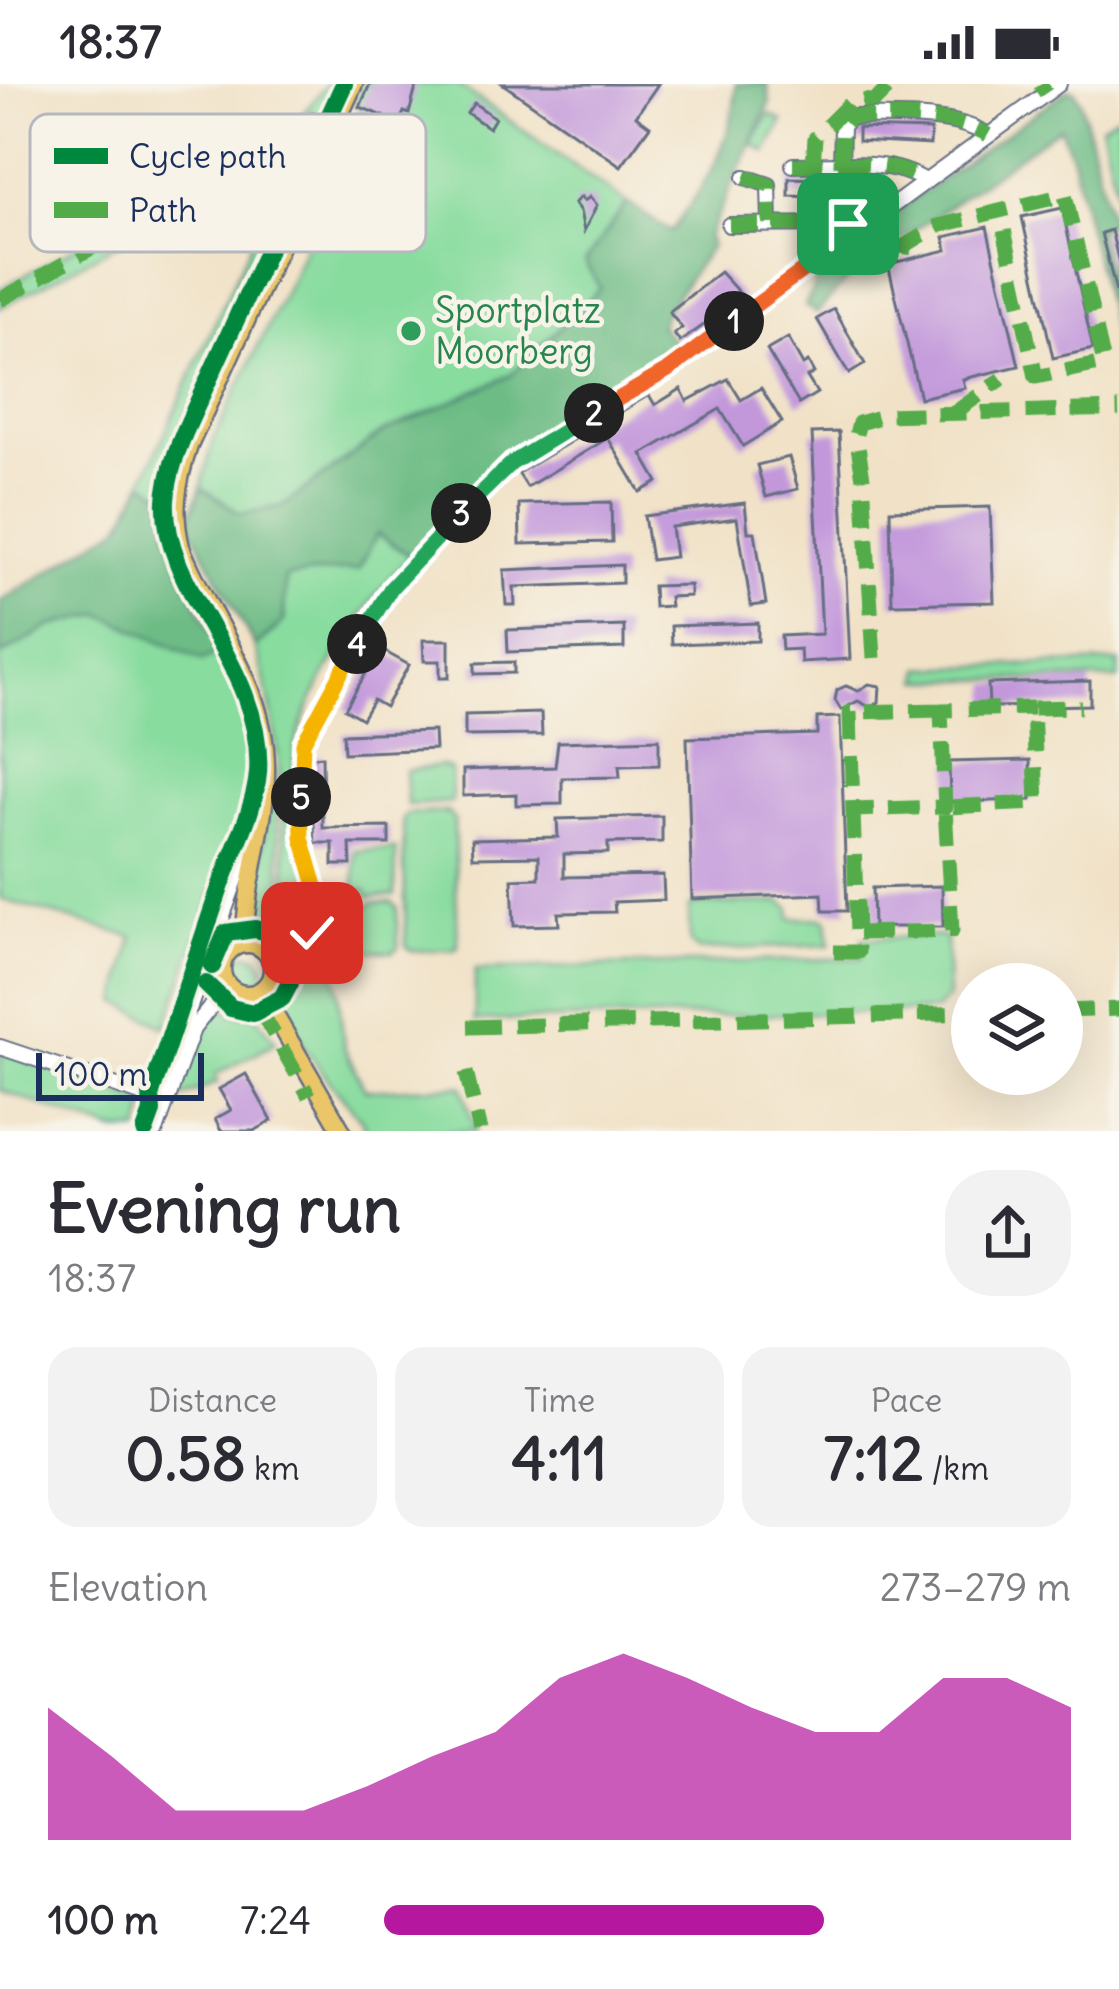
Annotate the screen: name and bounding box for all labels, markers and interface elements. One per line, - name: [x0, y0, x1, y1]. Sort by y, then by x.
- text: 18:37: [60, 14, 162, 70]
- legend: [30, 114, 426, 252]
- text: Cycle path: [129, 135, 287, 177]
- pin: [797, 173, 899, 275]
- text: Path: [129, 189, 197, 231]
- icon: arrive: [815, 191, 881, 257]
- place label: Sportplatz Moorberg: [435, 288, 601, 374]
- pin: 1: [704, 291, 764, 351]
- text: 1: [727, 300, 741, 342]
- marker: Sportplatz Moorberg: [398, 318, 424, 344]
- pin: 2: [564, 383, 624, 443]
- text: 2: [585, 392, 603, 434]
- pin: 3: [431, 483, 491, 543]
- text: 3: [452, 492, 470, 534]
- pin: 4: [327, 614, 387, 674]
- text: 4: [347, 623, 367, 665]
- pin: 5: [271, 767, 331, 827]
- text: 5: [292, 776, 310, 818]
- pin: [261, 882, 363, 984]
- icon: check: [279, 900, 345, 966]
- map controls: [951, 963, 1083, 1095]
- button: layers: [951, 963, 1083, 1095]
- scale bar: [36, 1047, 204, 1100]
- text: 100 m: [54, 1053, 147, 1095]
- text: Evening run: [48, 1167, 401, 1250]
- button: share: [945, 1170, 1071, 1296]
- text: 18:37: [48, 1254, 136, 1303]
- text: Distance: [148, 1379, 277, 1421]
- text: Time: [524, 1379, 595, 1421]
- text: Pace: [871, 1379, 942, 1421]
- text: 0.58: [125, 1421, 246, 1496]
- text: 4:11: [512, 1421, 607, 1496]
- text: 7:12: [824, 1421, 924, 1496]
- text: km: [246, 1447, 300, 1489]
- text: /km: [924, 1447, 989, 1489]
- text: Elevation: [48, 1563, 208, 1612]
- text: 273–279 m: [880, 1563, 1071, 1612]
- text: 100 m: [48, 1896, 158, 1945]
- text: 7:24: [240, 1896, 311, 1945]

